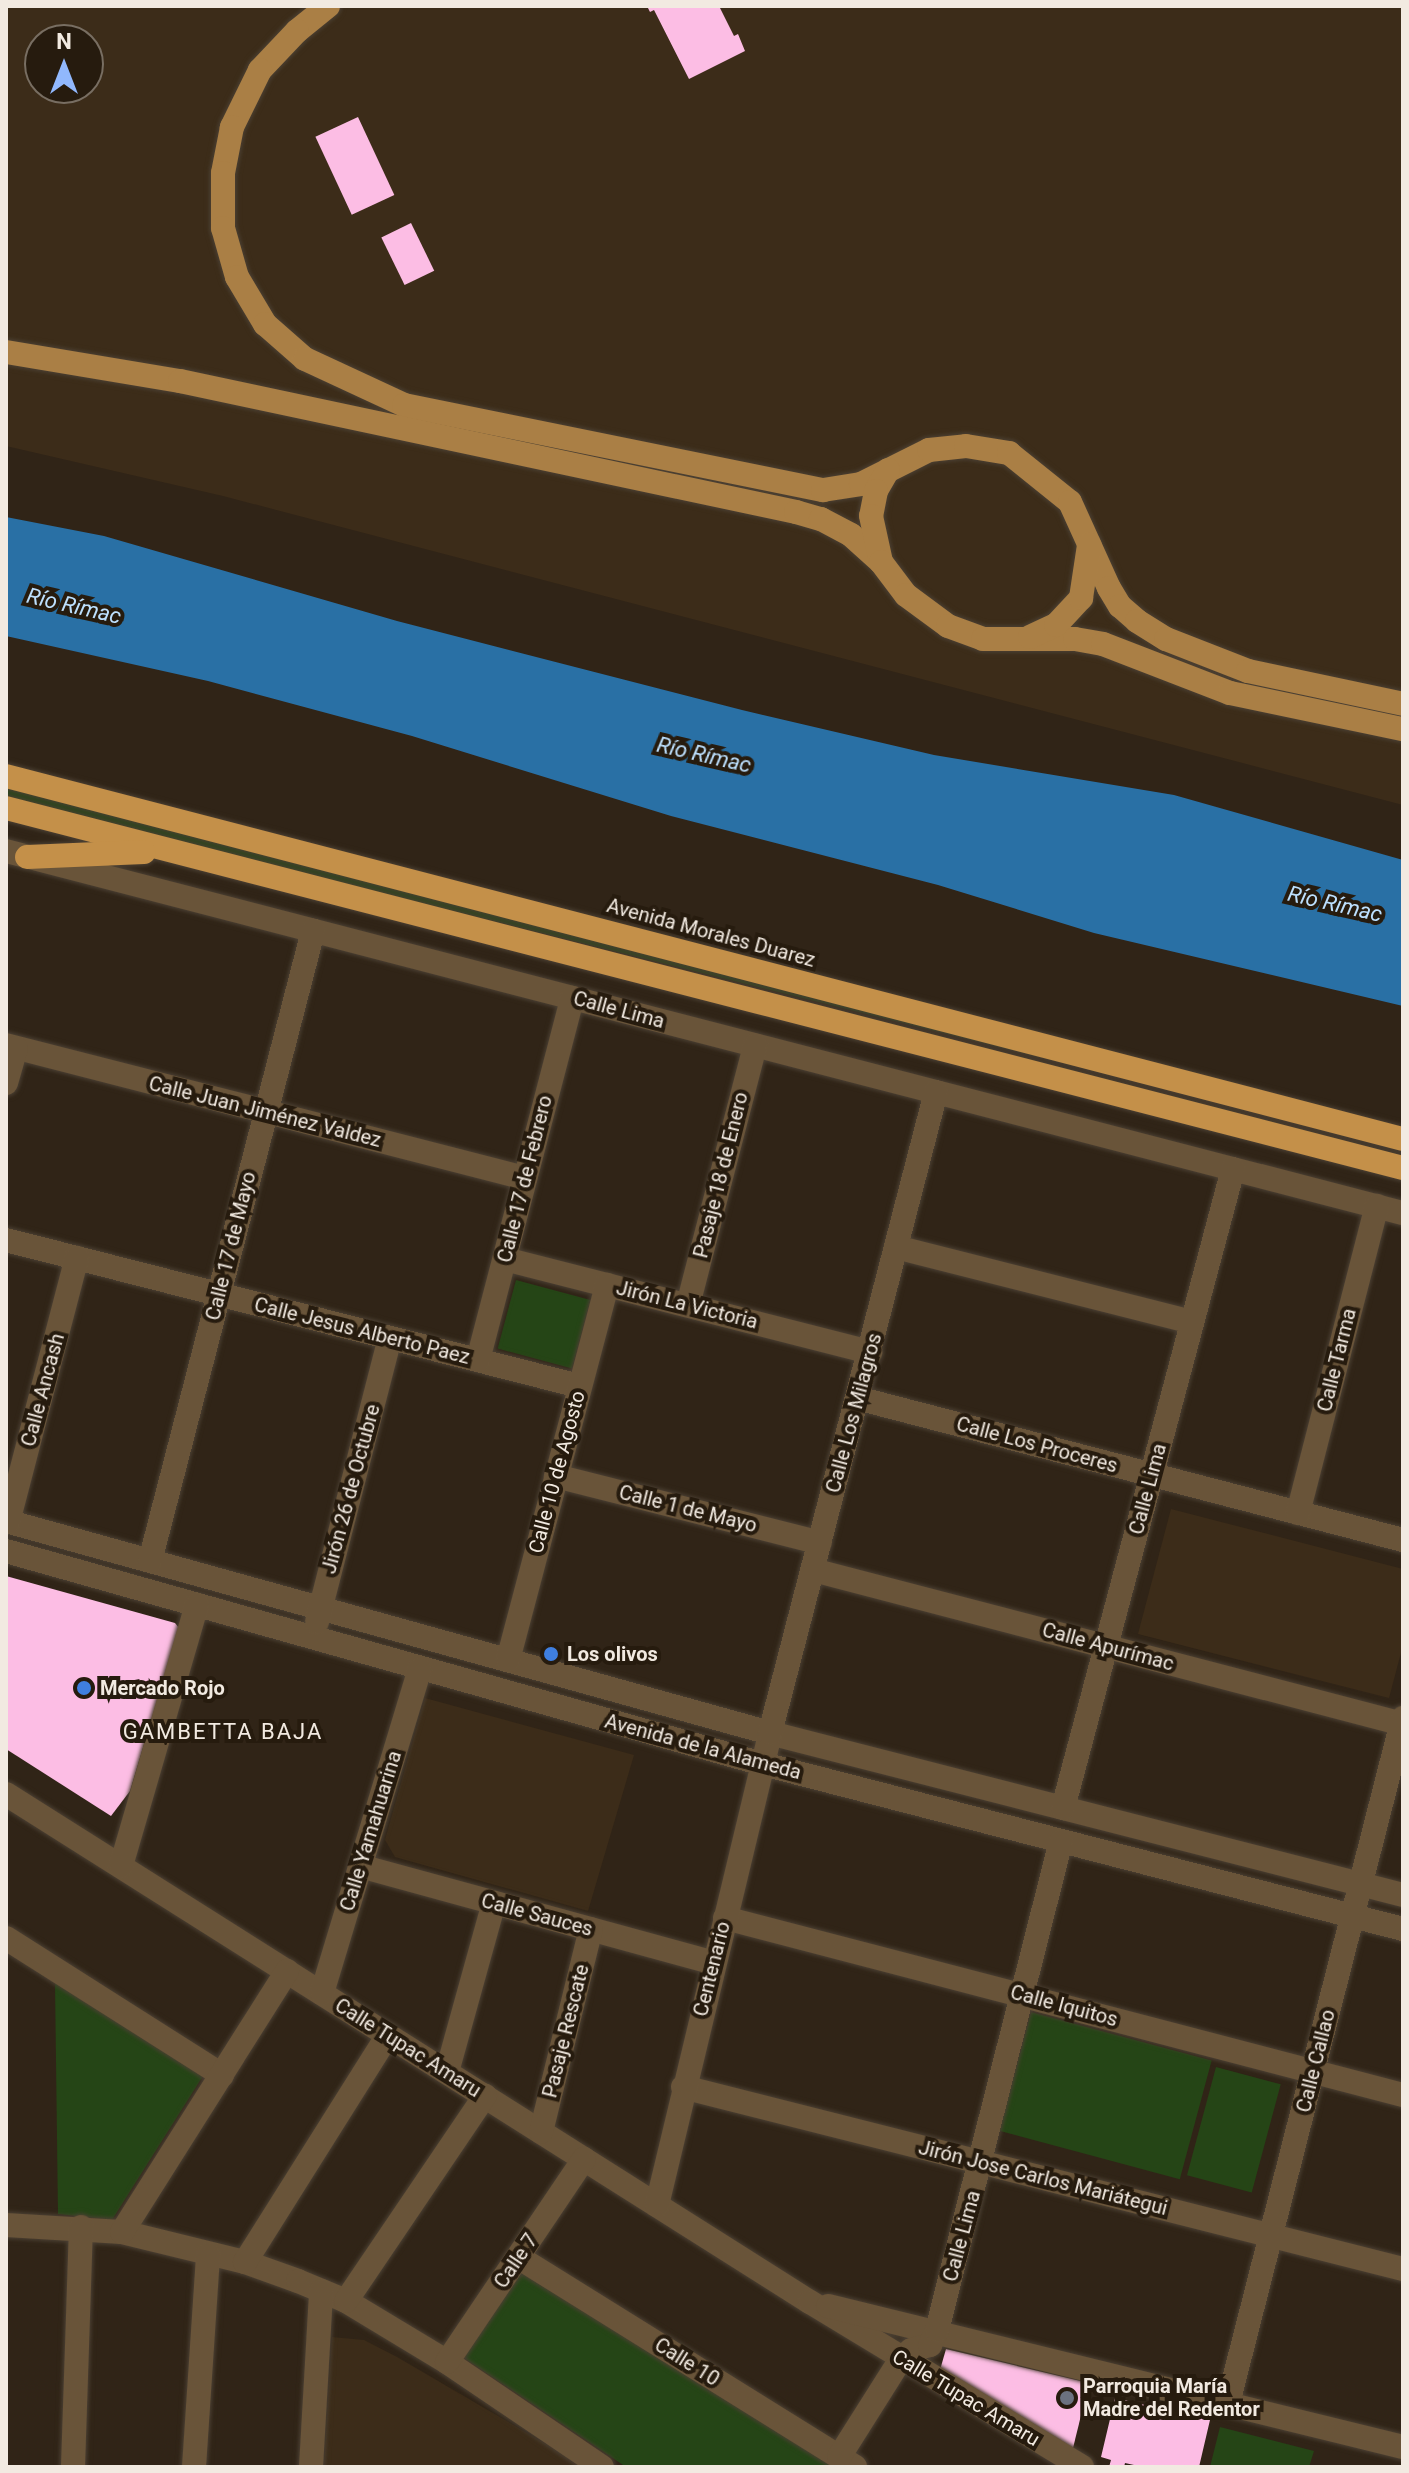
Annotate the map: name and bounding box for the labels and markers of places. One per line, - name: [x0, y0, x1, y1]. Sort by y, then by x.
- place label: Los olivos: [567, 1642, 658, 1666]
- marker: Los olivos: [542, 1645, 560, 1663]
- place label: Mercado Rojo: [100, 1676, 225, 1700]
- marker: Mercado Rojo: [75, 1679, 93, 1697]
- place label: Parroquia María Madre del Redentor: [1083, 2374, 1260, 2421]
- marker: Parroquia María Madre del Redentor: [1058, 2389, 1076, 2407]

